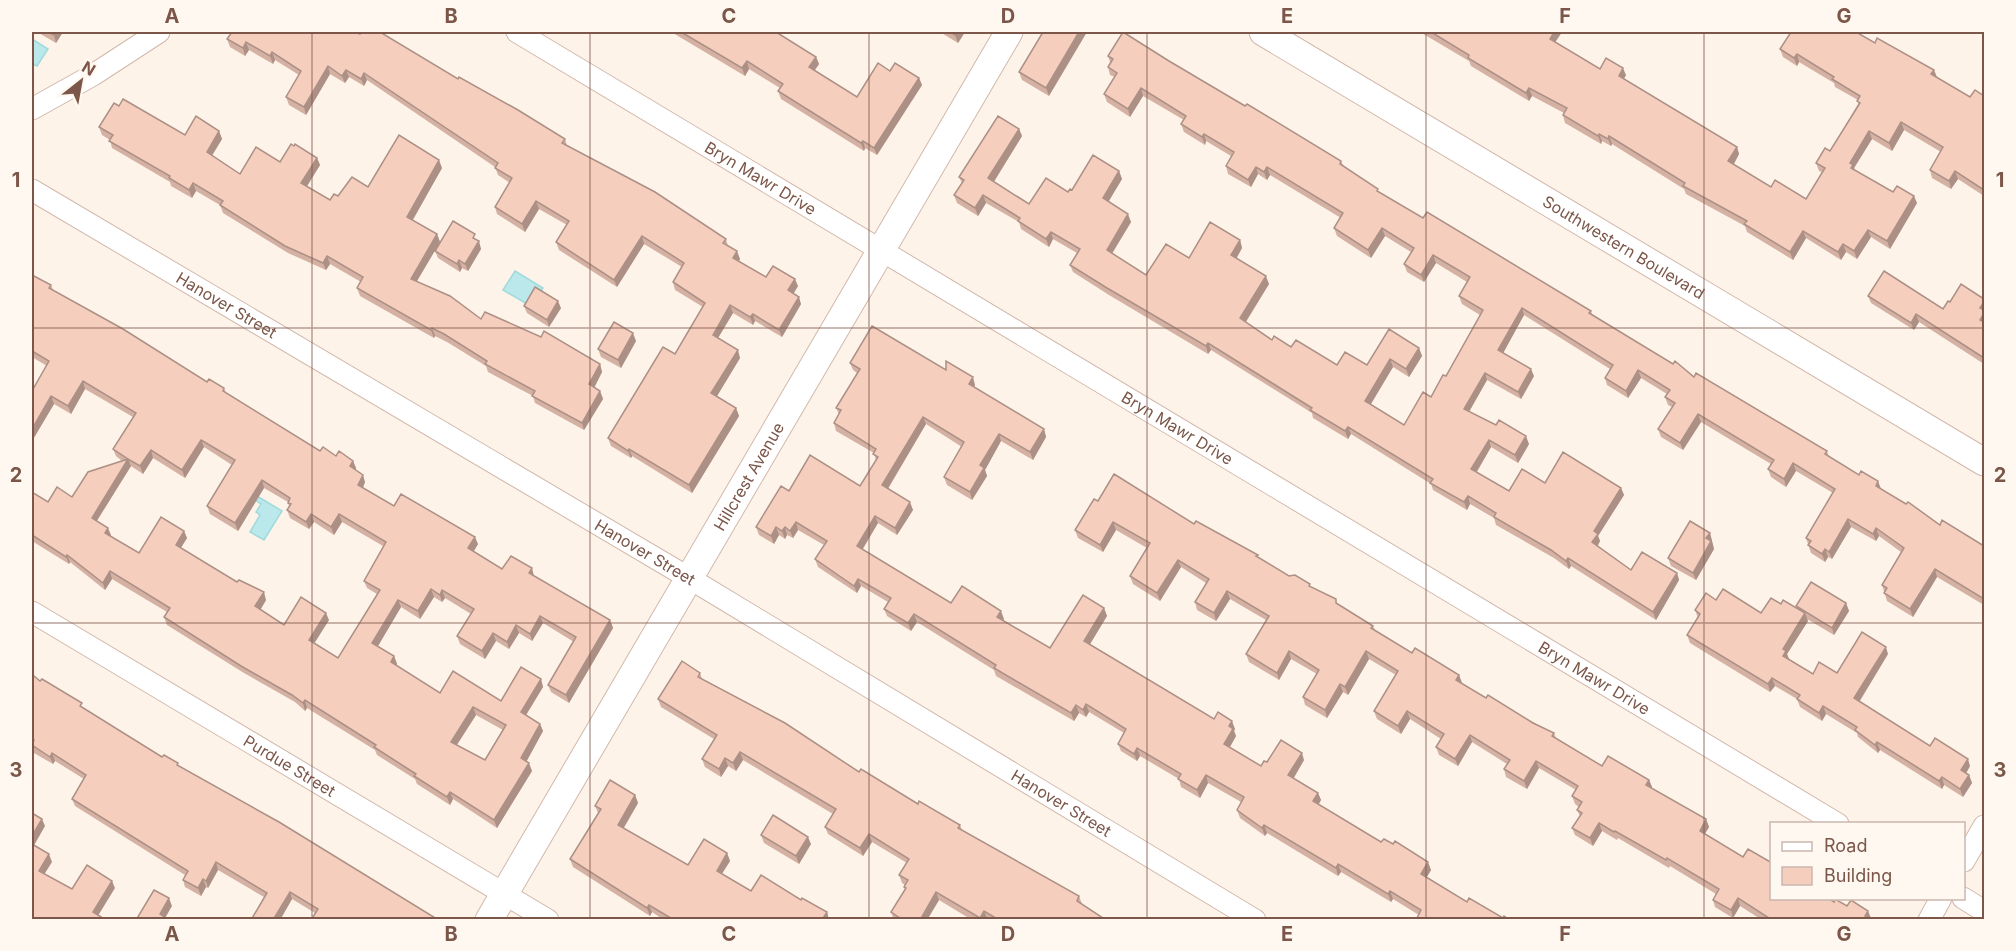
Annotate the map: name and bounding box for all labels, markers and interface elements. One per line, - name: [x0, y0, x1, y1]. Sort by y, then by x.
- text: A: [165, 4, 180, 28]
- text: B: [444, 4, 458, 28]
- text: C: [722, 4, 736, 28]
- text: D: [1001, 4, 1015, 28]
- text: E: [1281, 4, 1293, 28]
- text: F: [1559, 4, 1571, 28]
- text: G: [1836, 4, 1852, 28]
- north arrow: [51, 51, 111, 111]
- text: N: [78, 56, 99, 80]
- street label: Bryn Mawr Drive: [701, 137, 820, 219]
- text: 1: [12, 168, 20, 192]
- text: 1: [1996, 168, 2004, 192]
- street label: Southwestern Boulevard: [1539, 191, 1708, 303]
- street label: Hanover Street: [173, 268, 280, 342]
- street label: Bryn Mawr Drive: [1118, 387, 1237, 469]
- street label: Hillcrest Avenue: [709, 419, 788, 534]
- text: 2: [10, 463, 22, 487]
- text: 2: [1994, 463, 2006, 487]
- street label: Hanover Street: [591, 515, 699, 589]
- street label: Bryn Mawr Drive: [1535, 637, 1654, 719]
- street label: Purdue Street: [240, 731, 339, 801]
- text: 3: [10, 758, 22, 782]
- text: 3: [1994, 758, 2006, 782]
- street label: Hanover Street: [1008, 765, 1115, 841]
- legend: [1770, 822, 1965, 900]
- text: Road: [1824, 835, 1867, 856]
- text: Building: [1824, 865, 1892, 886]
- text: A: [165, 922, 180, 946]
- text: B: [444, 922, 458, 946]
- text: C: [722, 922, 736, 946]
- text: D: [1001, 922, 1015, 946]
- text: E: [1281, 922, 1293, 946]
- text: F: [1559, 922, 1571, 946]
- text: G: [1836, 922, 1852, 946]

